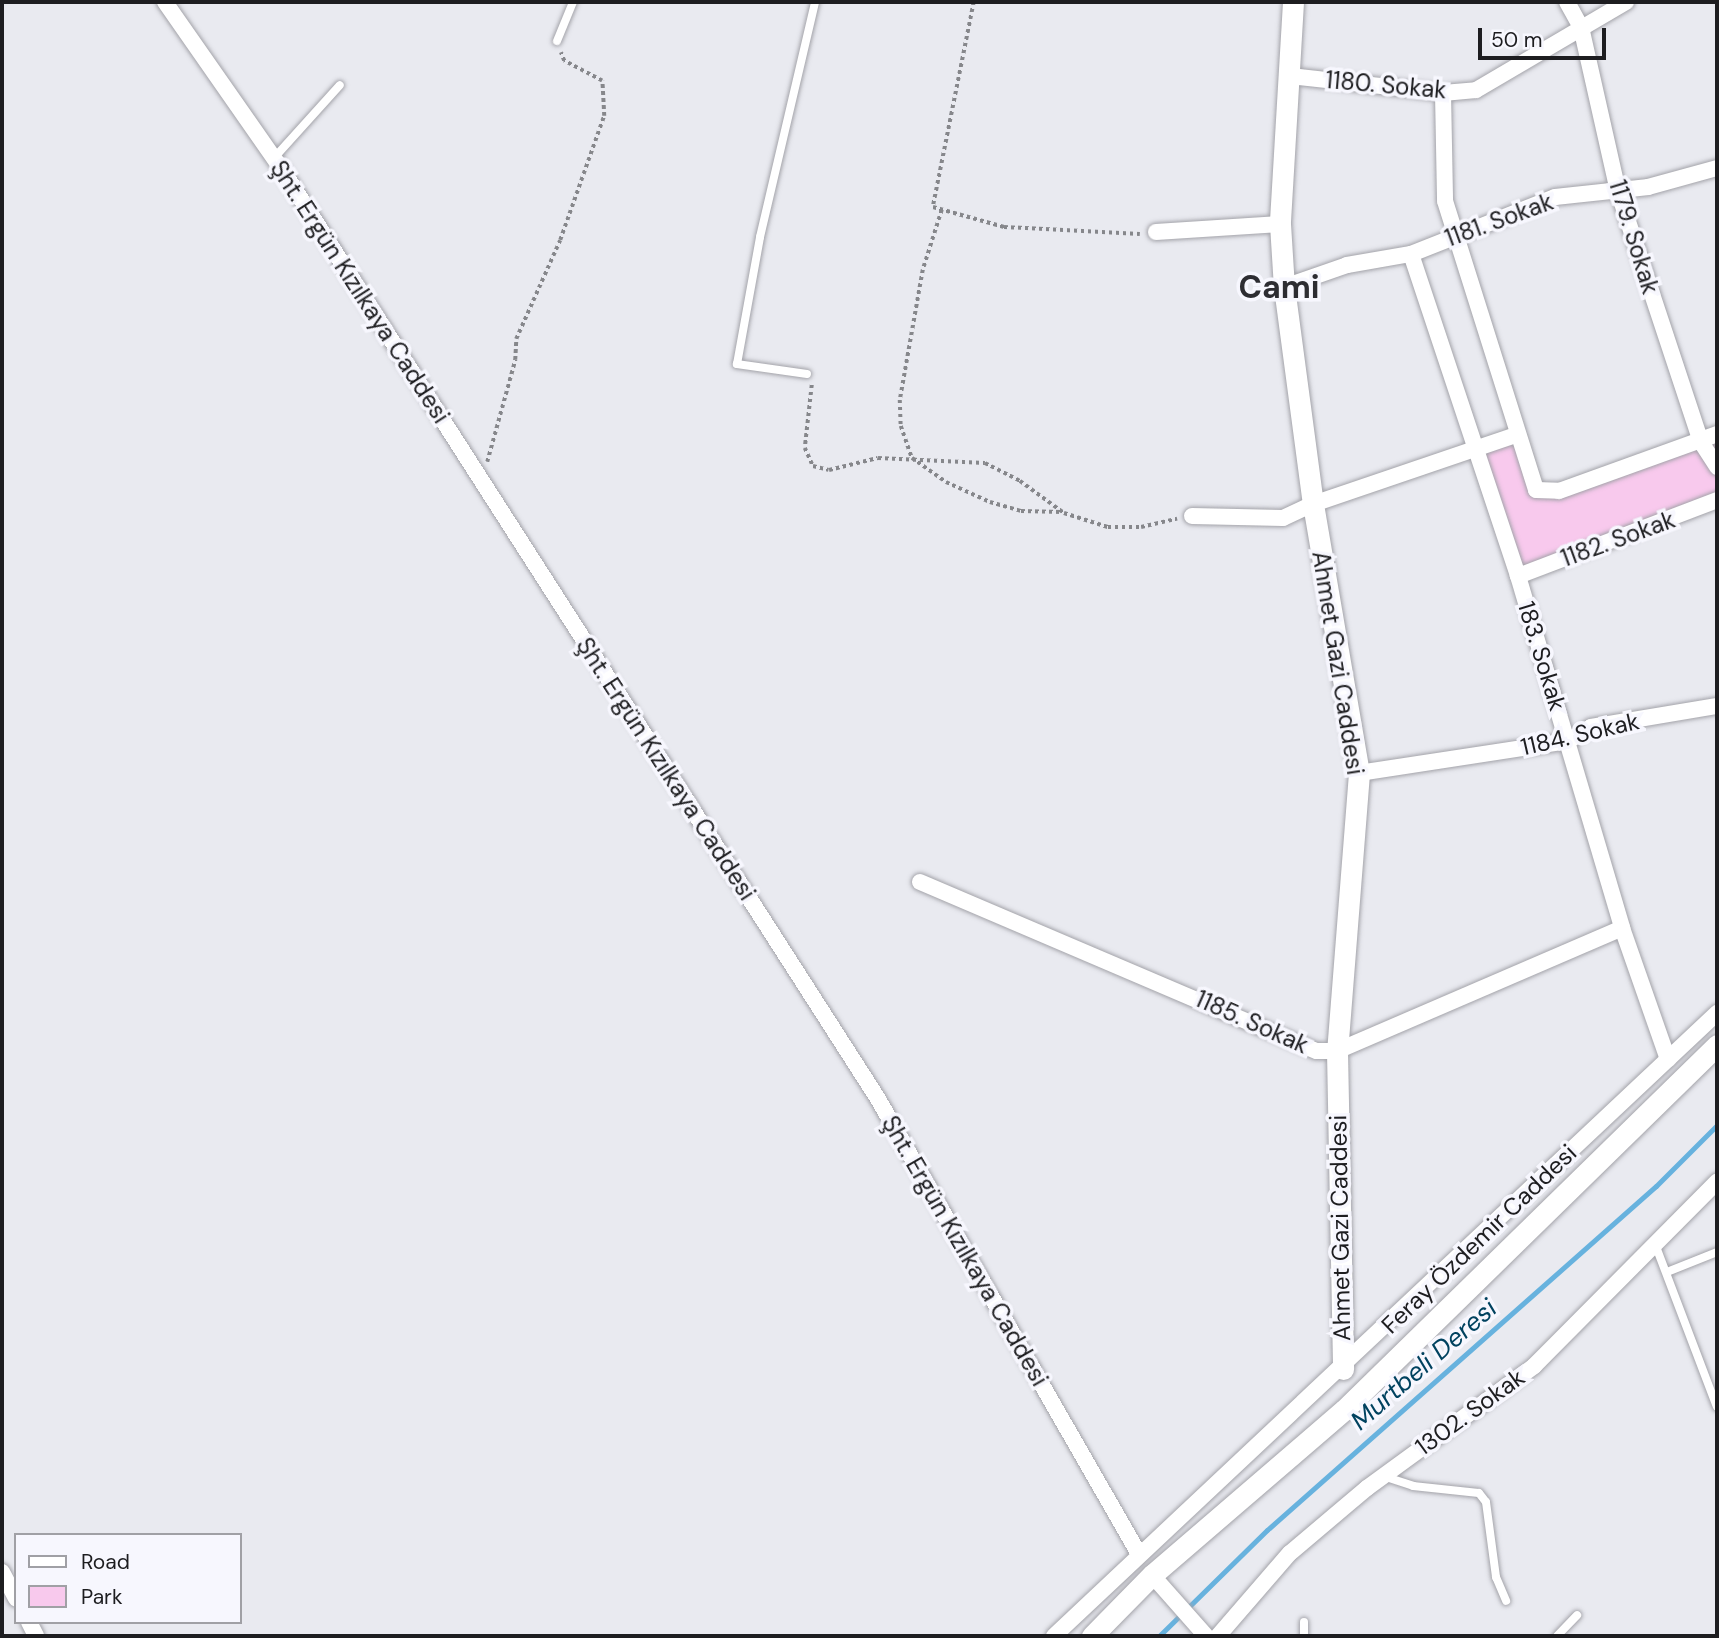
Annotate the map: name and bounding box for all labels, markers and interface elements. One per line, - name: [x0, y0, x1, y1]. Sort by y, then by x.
- scale bar: [1481, 14, 1609, 58]
- text: 50 m: [1491, 26, 1542, 54]
- street label: 1180. Sokak: [1324, 65, 1448, 105]
- street label: Şht. Ergün Kızılkaya Caddesi: [264, 155, 456, 429]
- street label: 1179. Sokak: [1603, 176, 1665, 298]
- street label: 1181. Sokak: [1441, 187, 1557, 253]
- district label: Cami: [1238, 268, 1320, 306]
- street label: 1182. Sokak: [1557, 505, 1679, 573]
- street label: Ahmet Gazi Caddesi: [1306, 549, 1370, 777]
- street label: 183. Sokak: [1512, 598, 1572, 714]
- street label: Şht. Ergün Kızılkaya Caddesi: [570, 632, 762, 906]
- street label: 1184. Sokak: [1518, 706, 1642, 762]
- street label: 1185. Sokak: [1191, 984, 1313, 1060]
- street label: Şht. Ergün Kızılkaya Caddesi: [876, 1111, 1054, 1391]
- street label: Ahmet Gazi Caddesi: [1324, 1115, 1356, 1341]
- street label: Feray Özdemir Caddesi: [1376, 1138, 1582, 1340]
- water label: Murtbeli Deresi: [1345, 1293, 1503, 1437]
- street label: 1302. Sokak: [1410, 1363, 1530, 1461]
- legend: [14, 1533, 242, 1624]
- text: Road: [81, 1548, 130, 1576]
- text: Park: [81, 1583, 122, 1611]

